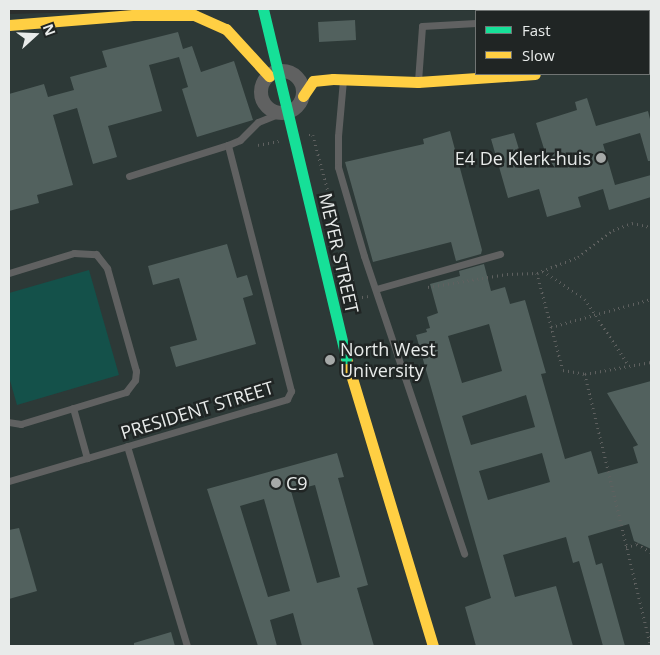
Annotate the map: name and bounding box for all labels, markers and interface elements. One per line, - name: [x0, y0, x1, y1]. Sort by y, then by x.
- north arrow: [10, 10, 60, 60]
- legend: [475, 10, 650, 75]
- text: Fast: [522, 20, 551, 40]
- text: N: [39, 21, 60, 38]
- text: Slow: [522, 45, 555, 65]
- place label: E4 De Klerk-huis: [455, 147, 591, 169]
- marker: E4 De Klerk-huis: [595, 152, 607, 164]
- street label: MEYER STREET: [315, 191, 363, 315]
- place label: North West University: [340, 339, 436, 382]
- marker: North West University: [324, 354, 336, 366]
- street label: PRESIDENT STREET: [118, 376, 276, 444]
- place label: C9: [286, 472, 308, 494]
- marker: C9: [270, 477, 282, 489]

